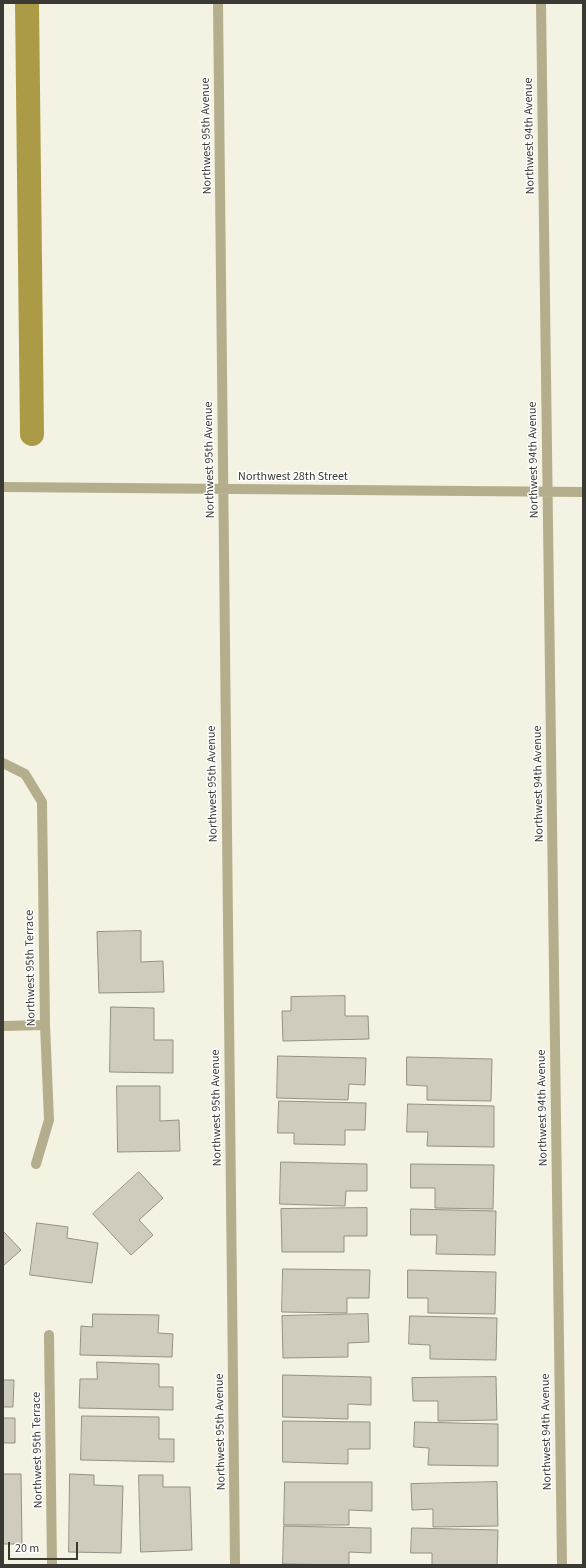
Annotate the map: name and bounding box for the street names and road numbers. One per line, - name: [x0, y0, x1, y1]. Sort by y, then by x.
- street label: Northwest 95th Avenue: [199, 78, 215, 194]
- street label: Northwest 94th Avenue: [522, 78, 538, 194]
- street label: Northwest 95th Avenue: [202, 402, 218, 518]
- street label: Northwest 94th Avenue: [526, 402, 542, 518]
- street label: Northwest 28th Street: [238, 470, 348, 484]
- street label: Northwest 95th Avenue: [205, 726, 221, 842]
- street label: Northwest 94th Avenue: [531, 726, 547, 842]
- street label: Northwest 95th Terrace: [23, 910, 39, 1026]
- street label: Northwest 95th Avenue: [209, 1050, 225, 1166]
- street label: Northwest 94th Avenue: [535, 1050, 551, 1166]
- street label: Northwest 95th Avenue: [213, 1374, 229, 1490]
- street label: Northwest 94th Avenue: [539, 1374, 555, 1490]
- street label: Northwest 95th Terrace: [30, 1392, 46, 1508]

